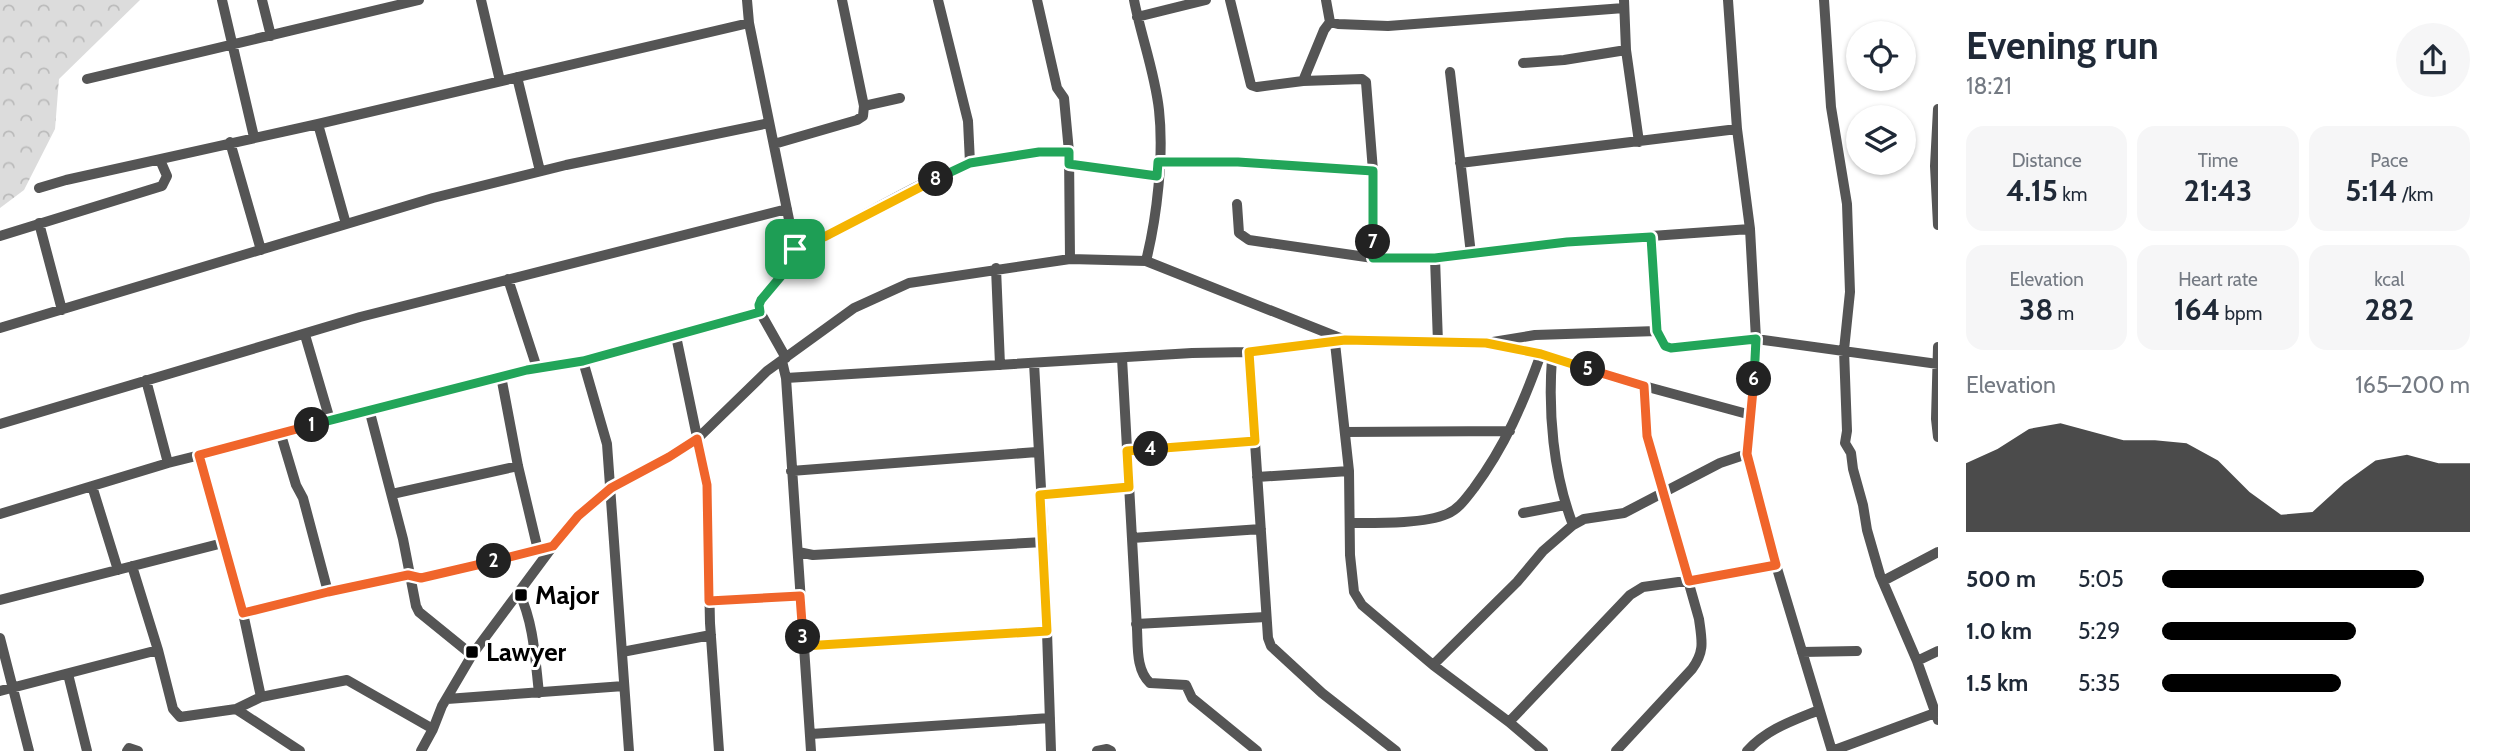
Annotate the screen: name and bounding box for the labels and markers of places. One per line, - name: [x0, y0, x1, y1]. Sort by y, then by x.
- pin: 8: [918, 162, 954, 196]
- pin: [765, 219, 825, 279]
- pin: 7: [1356, 224, 1390, 260]
- pin: 5: [1570, 352, 1606, 386]
- pin: 6: [1736, 362, 1772, 396]
- pin: 1: [294, 408, 330, 442]
- pin: 4: [1134, 432, 1168, 466]
- pin: 2: [476, 544, 512, 578]
- place label: Major: [535, 579, 600, 611]
- marker: Major: [513, 587, 529, 603]
- pin: 3: [786, 620, 820, 654]
- place label: Lawyer: [486, 636, 567, 668]
- marker: Lawyer: [464, 644, 480, 660]

